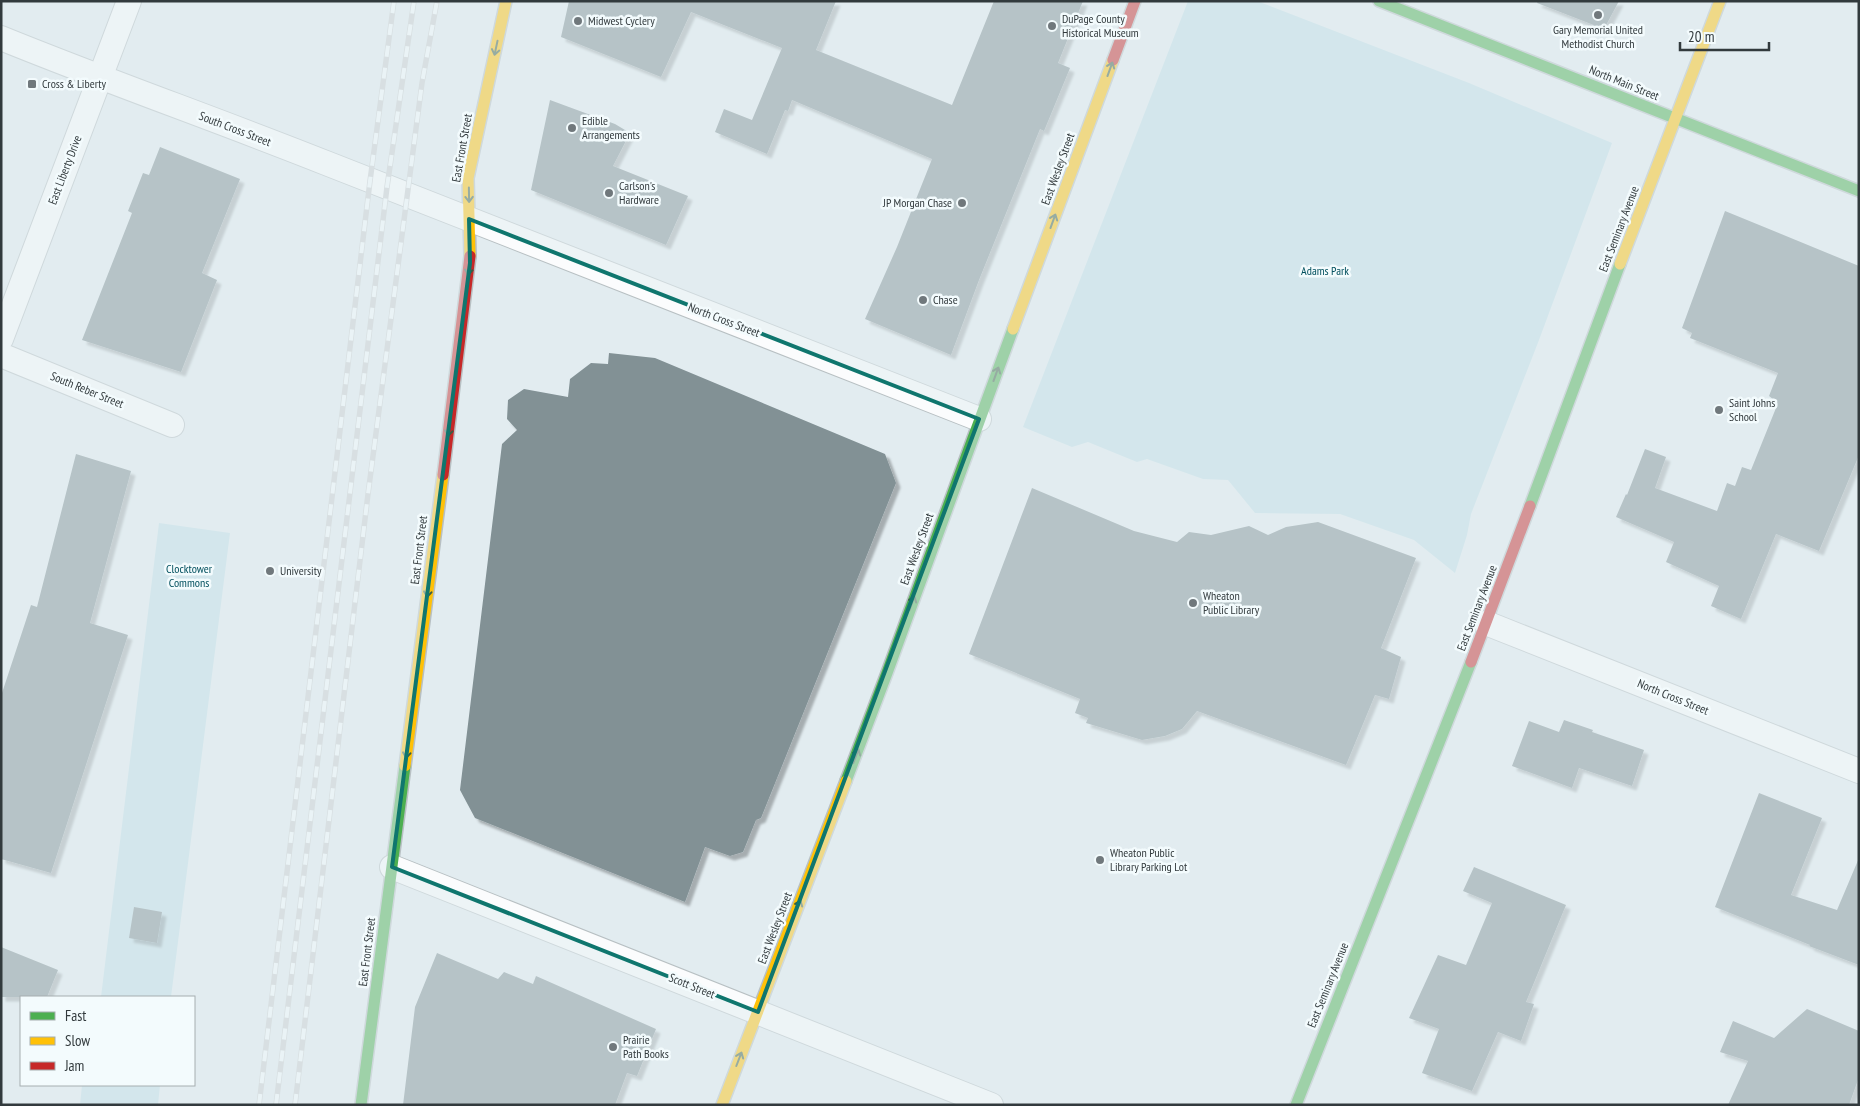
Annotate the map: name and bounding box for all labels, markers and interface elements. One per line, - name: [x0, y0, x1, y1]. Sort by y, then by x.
- marker: Gary Memorial United Methodist Church: [1592, 9, 1604, 21]
- place label: DuPage County Historical Museum: [1062, 11, 1139, 40]
- place label: Midwest Cyclery: [588, 13, 655, 28]
- marker: Midwest Cyclery: [572, 15, 584, 27]
- marker: DuPage County Historical Museum: [1046, 20, 1058, 32]
- scale bar: [1680, 20, 1769, 52]
- place label: Gary Memorial United Methodist Church: [1553, 22, 1643, 51]
- text: 20 m: [1688, 27, 1714, 46]
- one-way arrow: [490, 40, 500, 56]
- one-way arrow: [1106, 62, 1115, 77]
- street label: North Main Street: [1587, 62, 1662, 104]
- place label: Cross & Liberty: [42, 76, 106, 91]
- marker: Cross & Liberty: [26, 78, 38, 90]
- street label: South Cross Street: [197, 108, 274, 149]
- street label: East Front Street: [448, 112, 475, 183]
- place label: Edible Arrangements: [582, 113, 640, 142]
- marker: Edible Arrangements: [566, 122, 578, 134]
- street label: East Wesley Street: [1038, 130, 1078, 207]
- street label: East Liberty Drive: [44, 133, 85, 207]
- place label: Carlson's Hardware: [619, 178, 659, 207]
- street label: East Seminary Avenue: [1595, 184, 1642, 274]
- one-way arrow: [464, 186, 474, 202]
- marker: Carlson's Hardware: [603, 187, 615, 199]
- place label: JP Morgan Chase: [882, 195, 952, 210]
- marker: JP Morgan Chase: [956, 197, 968, 209]
- one-way arrow: [1049, 214, 1058, 230]
- one-way arrow: [464, 260, 474, 276]
- park label: Adams Park: [1301, 263, 1349, 278]
- place label: Chase: [933, 292, 958, 307]
- marker: Chase: [917, 294, 929, 306]
- street label: North Cross Street: [686, 299, 763, 340]
- one-way arrow: [992, 366, 1001, 382]
- street label: South Reber Street: [48, 368, 127, 411]
- place label: Saint Johns School: [1729, 395, 1775, 424]
- marker: Saint Johns School: [1713, 404, 1725, 416]
- one-way arrow: [444, 421, 454, 437]
- street label: East Wesley Street: [897, 510, 937, 587]
- street label: East Front Street: [407, 514, 430, 585]
- park label: Clocktower Commons: [166, 561, 213, 590]
- place label: University: [280, 563, 322, 578]
- street label: East Seminary Avenue: [1453, 563, 1500, 653]
- marker: University: [264, 565, 276, 577]
- one-way arrow: [423, 582, 433, 598]
- place label: Wheaton Public Library: [1203, 588, 1260, 617]
- one-way arrow: [908, 596, 917, 612]
- marker: Wheaton Public Library: [1187, 597, 1199, 609]
- street label: North Cross Street: [1635, 675, 1712, 718]
- one-way arrow: [402, 743, 412, 759]
- one-way arrow: [851, 749, 861, 764]
- place label: Wheaton Public Library Parking Lot: [1110, 845, 1188, 874]
- marker: Wheaton Public Library Parking Lot: [1094, 854, 1106, 866]
- street label: East Wesley Street: [754, 889, 795, 966]
- one-way arrow: [794, 900, 803, 915]
- street label: East Front Street: [355, 916, 378, 987]
- street label: East Seminary Avenue: [1304, 940, 1351, 1030]
- street label: Scott Street: [667, 970, 718, 1002]
- legend: [20, 996, 195, 1086]
- text: Fast: [65, 1006, 86, 1025]
- text: Slow: [65, 1031, 90, 1050]
- place label: Prairie Path Books: [623, 1032, 669, 1061]
- marker: Prairie Path Books: [607, 1041, 619, 1053]
- one-way arrow: [735, 1052, 745, 1067]
- text: Jam: [64, 1056, 84, 1075]

